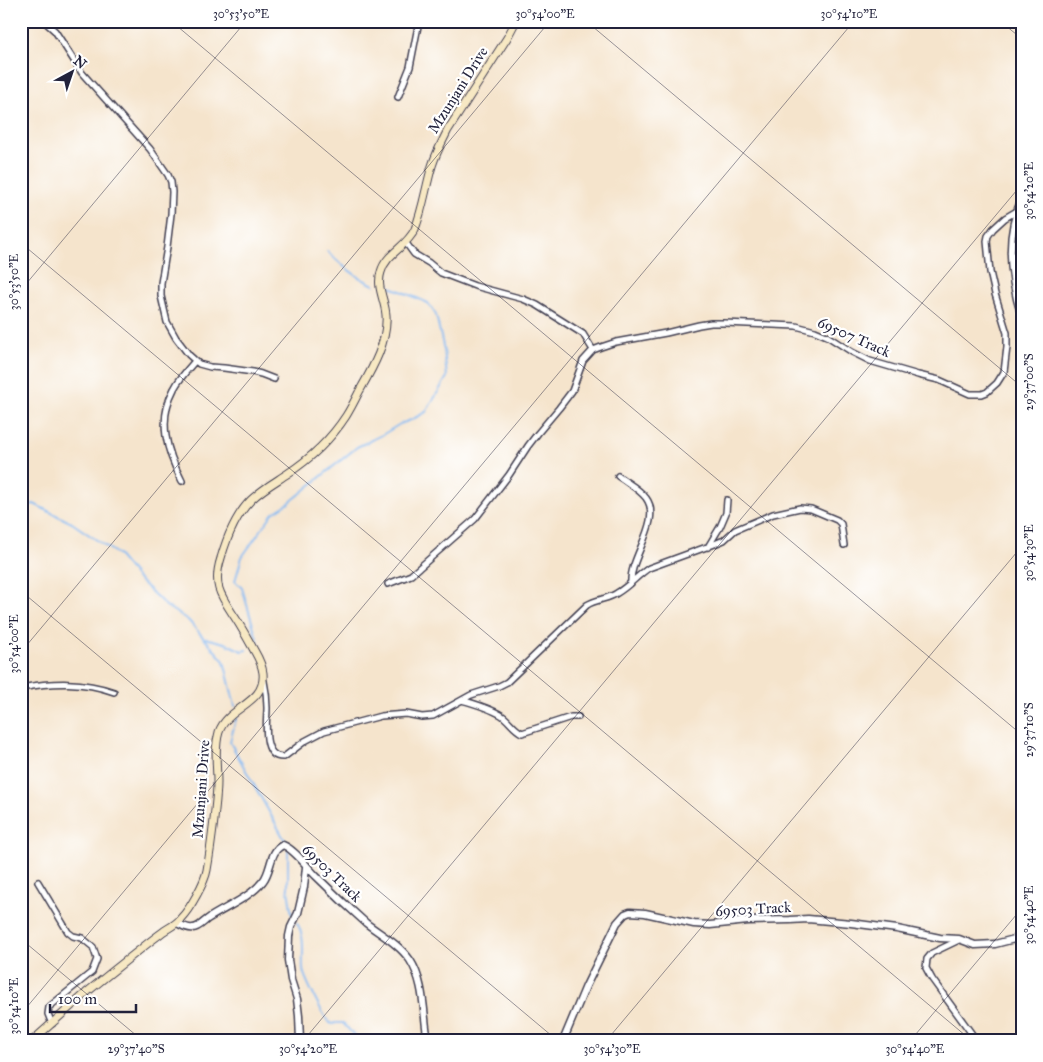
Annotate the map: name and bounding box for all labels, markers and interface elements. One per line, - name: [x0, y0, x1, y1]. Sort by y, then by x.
- text: 30°53'50"E: [213, 7, 270, 21]
- text: 30°54'00"E: [515, 7, 575, 21]
- text: 30°54'10"E: [821, 7, 878, 21]
- street label: Mzunjani Drive: [424, 43, 492, 137]
- north arrow: [48, 48, 98, 98]
- text: N: [70, 52, 90, 73]
- text: 30°54'20"E: [1022, 162, 1036, 220]
- text: 30°53'50"E: [7, 253, 21, 310]
- street label: 69507 Track: [815, 313, 893, 361]
- text: 29°37'00"S: [1022, 353, 1036, 411]
- text: 30°54'30"E: [1022, 524, 1036, 582]
- text: 30°54'00"E: [7, 614, 21, 674]
- text: 29°37'10"S: [1022, 702, 1036, 758]
- street label: Mzunjani Drive: [189, 739, 213, 839]
- street label: 69503 Track: [298, 840, 366, 906]
- text: 30°54'40"E: [1022, 885, 1036, 944]
- street label: 69503 Track: [715, 898, 791, 920]
- text: 30°54'10"E: [7, 977, 21, 1034]
- scale bar: [50, 982, 136, 1014]
- text: 100 m: [58, 990, 98, 1008]
- text: 29°37'40"S: [107, 1042, 165, 1056]
- text: 30°54'20"E: [279, 1042, 337, 1056]
- text: 30°54'30"E: [583, 1042, 641, 1056]
- text: 30°54'40"E: [886, 1042, 945, 1056]

